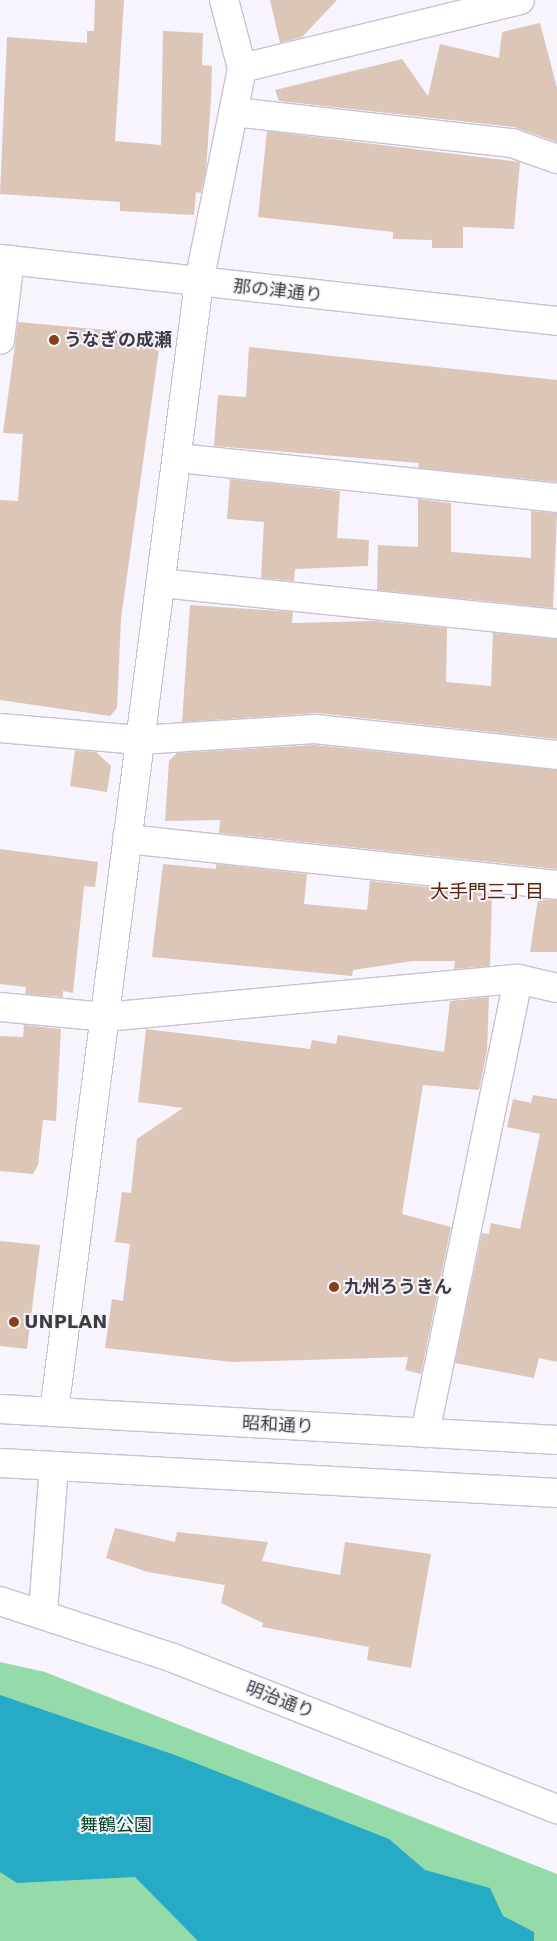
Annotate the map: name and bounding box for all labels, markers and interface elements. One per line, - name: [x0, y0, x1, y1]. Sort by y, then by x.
- street label: 那の津通り: [232, 276, 324, 306]
- place label: うなぎの成瀬: [64, 329, 172, 351]
- marker: うなぎの成瀬: [48, 334, 60, 346]
- district label: 大手門三丁目: [430, 881, 544, 903]
- place label: 九州ろうきん: [344, 1276, 452, 1298]
- marker: 九州ろうきん: [328, 1281, 340, 1293]
- place label: UNPLAN: [24, 1311, 107, 1333]
- marker: UNPLAN: [8, 1316, 20, 1328]
- street label: 昭和通り: [241, 1412, 315, 1438]
- street label: 明治通り: [243, 1677, 317, 1723]
- park label: 舞鶴公園: [80, 1814, 152, 1836]

